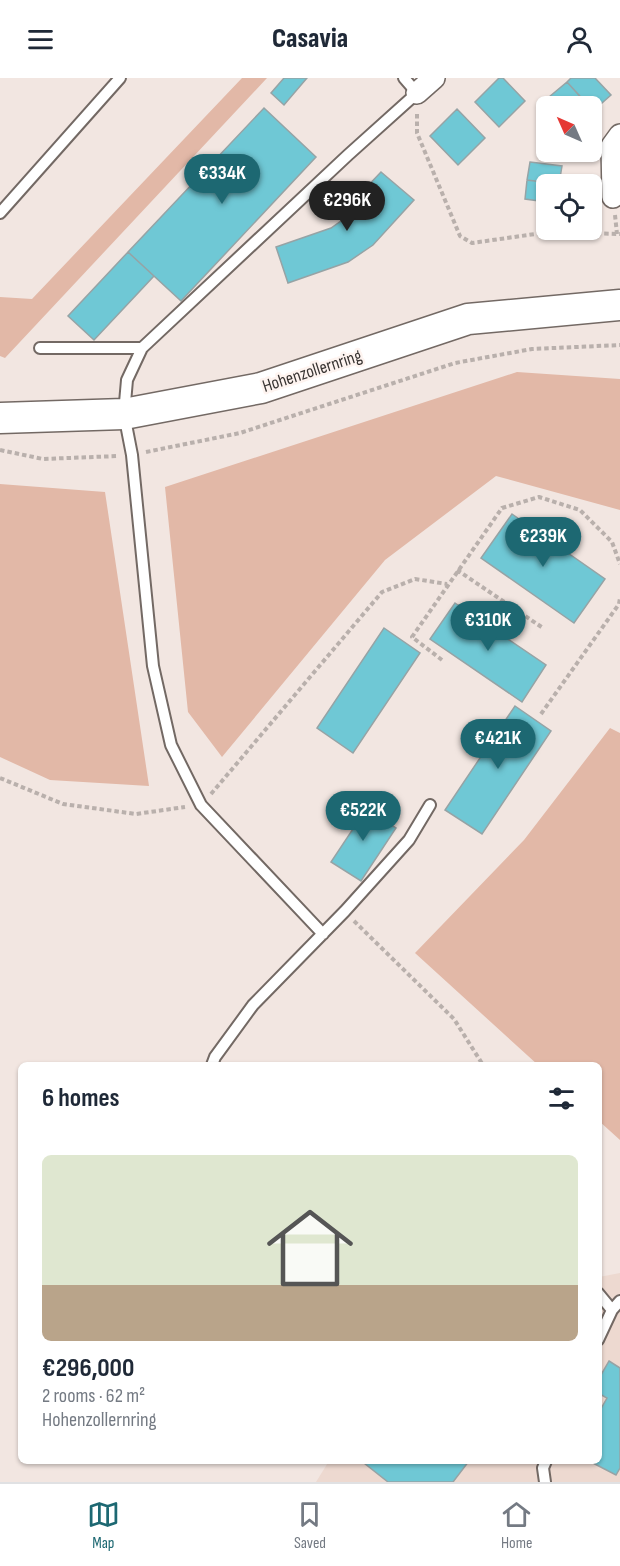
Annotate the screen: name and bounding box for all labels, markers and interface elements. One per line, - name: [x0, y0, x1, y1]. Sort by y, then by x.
- icon: menu: [24, 23, 57, 56]
- text: Casavia: [272, 23, 348, 55]
- icon: person: [563, 23, 596, 56]
- north arrow: [536, 96, 602, 162]
- map controls: [536, 96, 602, 240]
- pin: €334K: [180, 154, 264, 205]
- text: €334K: [198, 161, 246, 185]
- button: locate: [536, 174, 602, 240]
- pin: €296K: [305, 181, 389, 232]
- text: €296K: [323, 188, 371, 212]
- street label: Hohenzollernring: [260, 345, 364, 397]
- pin: €239K: [501, 517, 585, 568]
- text: €239K: [519, 524, 567, 548]
- pin: €310K: [446, 601, 530, 652]
- text: €310K: [465, 608, 511, 632]
- pin: €421K: [456, 719, 540, 770]
- text: €421K: [475, 726, 521, 750]
- pin: €522K: [321, 791, 405, 842]
- text: €522K: [340, 798, 386, 822]
- icon: filters: [545, 1082, 578, 1115]
- text: 6 homes: [42, 1083, 120, 1114]
- icon: home: [256, 1194, 364, 1302]
- text: €296,000: [42, 1353, 134, 1384]
- text: 2 rooms · 62 m²: [42, 1384, 145, 1408]
- text: Hohenzollernring: [42, 1408, 157, 1432]
- tab: Map: [87, 1498, 120, 1553]
- tab: Saved: [293, 1498, 326, 1553]
- tab: Home: [500, 1498, 533, 1553]

